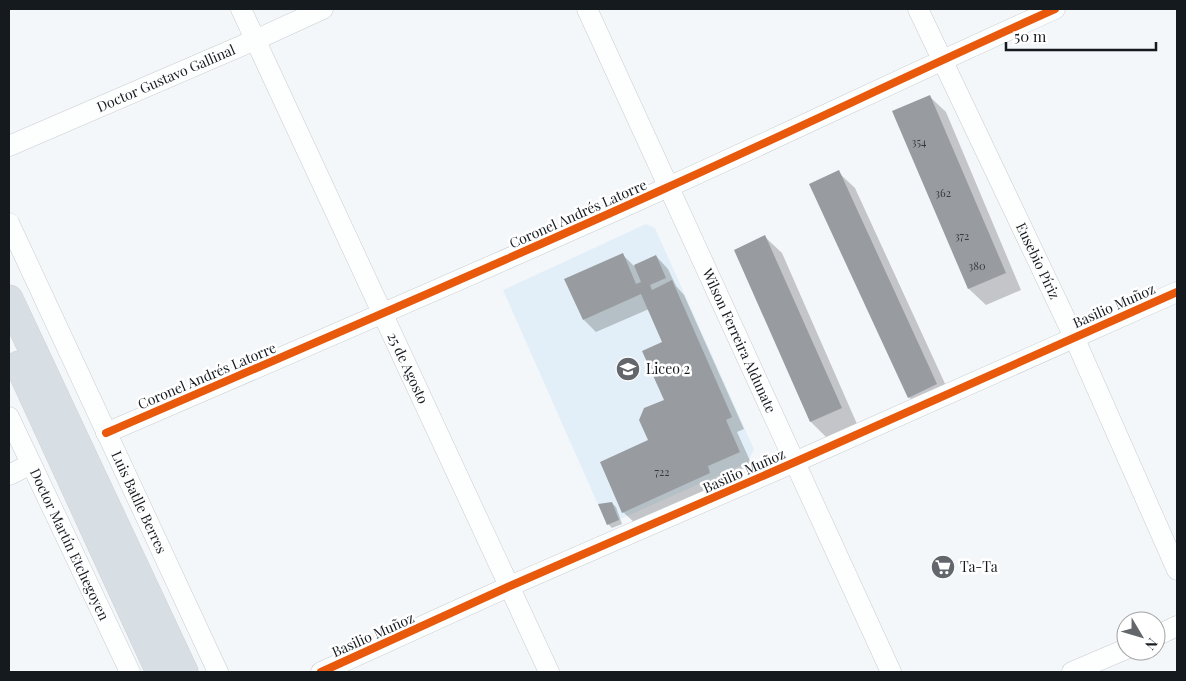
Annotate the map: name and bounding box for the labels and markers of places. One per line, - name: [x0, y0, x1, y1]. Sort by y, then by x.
- school or university icon: Liceo 2: [615, 356, 641, 382]
- place label: Liceo 2: [646, 359, 690, 378]
- supermarket icon: Ta-Ta: [930, 554, 956, 580]
- place label: Ta-Ta: [960, 557, 998, 576]

